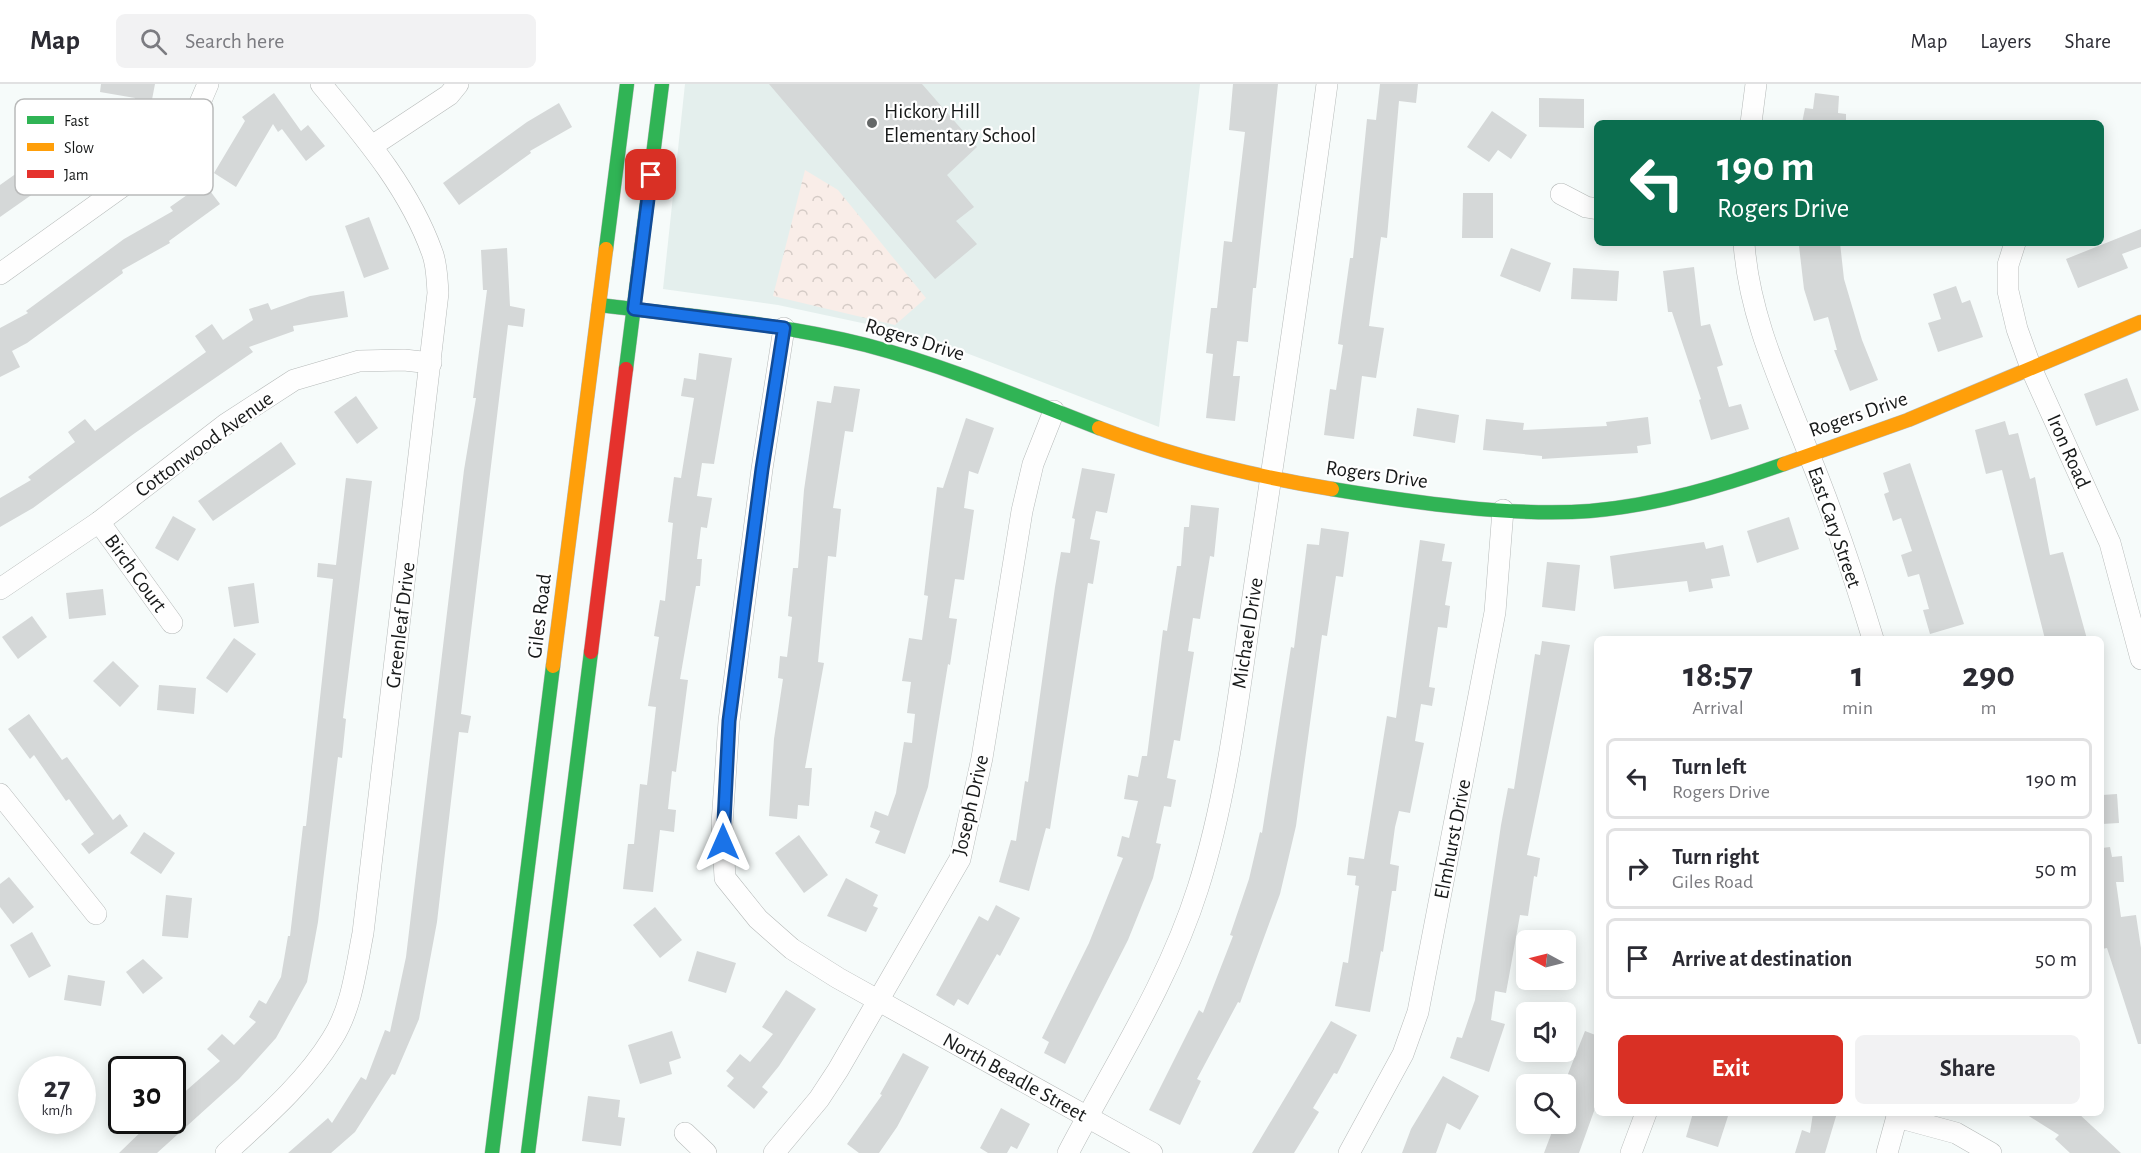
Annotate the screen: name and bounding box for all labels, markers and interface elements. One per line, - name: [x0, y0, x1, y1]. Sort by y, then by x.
- search box: [116, 14, 536, 68]
- icon: search: [137, 25, 170, 58]
- text: Map: [30, 27, 80, 55]
- text: Search here: [185, 30, 284, 52]
- text: Map: [1911, 31, 1947, 52]
- text: Layers: [1980, 31, 2031, 52]
- text: Share: [2064, 31, 2111, 52]
- legend: [15, 99, 213, 195]
- place label: Hickory Hill Elementary School: [884, 101, 1036, 146]
- text: Fast: [64, 113, 89, 129]
- marker: Hickory Hill Elementary School: [865, 116, 879, 130]
- text: Slow: [64, 140, 94, 156]
- icon: left: [1618, 144, 1696, 222]
- text: 190 m: [1717, 146, 1815, 188]
- pin: [625, 149, 676, 200]
- icon: arrive: [634, 158, 667, 191]
- text: Jam: [64, 167, 89, 183]
- text: Rogers Drive: [1717, 195, 1849, 222]
- street label: Rogers Drive: [863, 314, 967, 365]
- street label: Cottonwood Avenue: [132, 388, 277, 501]
- street label: Rogers Drive: [1806, 388, 1910, 441]
- street label: Iron Road: [2043, 411, 2094, 491]
- street label: Rogers Drive: [1325, 457, 1429, 492]
- street label: East Cary Street: [1804, 464, 1865, 591]
- street label: Birch Court: [101, 531, 171, 616]
- street label: Greenleaf Drive: [382, 561, 419, 689]
- street label: Giles Road: [524, 572, 555, 660]
- street label: Michael Drive: [1228, 576, 1267, 690]
- text: 18:57: [1683, 657, 1753, 693]
- text: 1: [1851, 657, 1864, 693]
- text: 290: [1962, 657, 2015, 693]
- text: Arrival: [1692, 698, 1744, 718]
- text: min: [1842, 698, 1873, 718]
- text: m: [1981, 698, 1997, 718]
- street label: Joseph Drive: [949, 753, 992, 857]
- text: Turn left: [1672, 756, 1746, 778]
- icon: left: [1621, 762, 1654, 795]
- text: 190 m: [2026, 768, 2077, 790]
- street label: Elmhurst Drive: [1431, 777, 1474, 901]
- text: Rogers Drive: [1672, 782, 1770, 802]
- position arrow: [691, 810, 755, 874]
- text: Turn right: [1672, 846, 1759, 868]
- icon: right: [1621, 852, 1654, 885]
- text: 50 m: [2035, 858, 2077, 880]
- text: Giles Road: [1672, 872, 1753, 892]
- north arrow: [1516, 930, 1576, 990]
- map controls: [1516, 930, 1576, 1134]
- icon: arrive: [1621, 942, 1654, 975]
- text: Arrive at destination: [1672, 948, 1852, 970]
- text: 50 m: [2035, 948, 2077, 970]
- button: sound: [1516, 1002, 1576, 1062]
- street label: North Beadle Street: [939, 1029, 1091, 1126]
- button: Exit: [1618, 1035, 1843, 1104]
- button: Share: [1855, 1035, 2080, 1104]
- speed limit sign: 30: [108, 1056, 186, 1134]
- text: 27: [43, 1073, 71, 1103]
- button: search: [1516, 1074, 1576, 1134]
- text: km/h: [42, 1103, 72, 1118]

